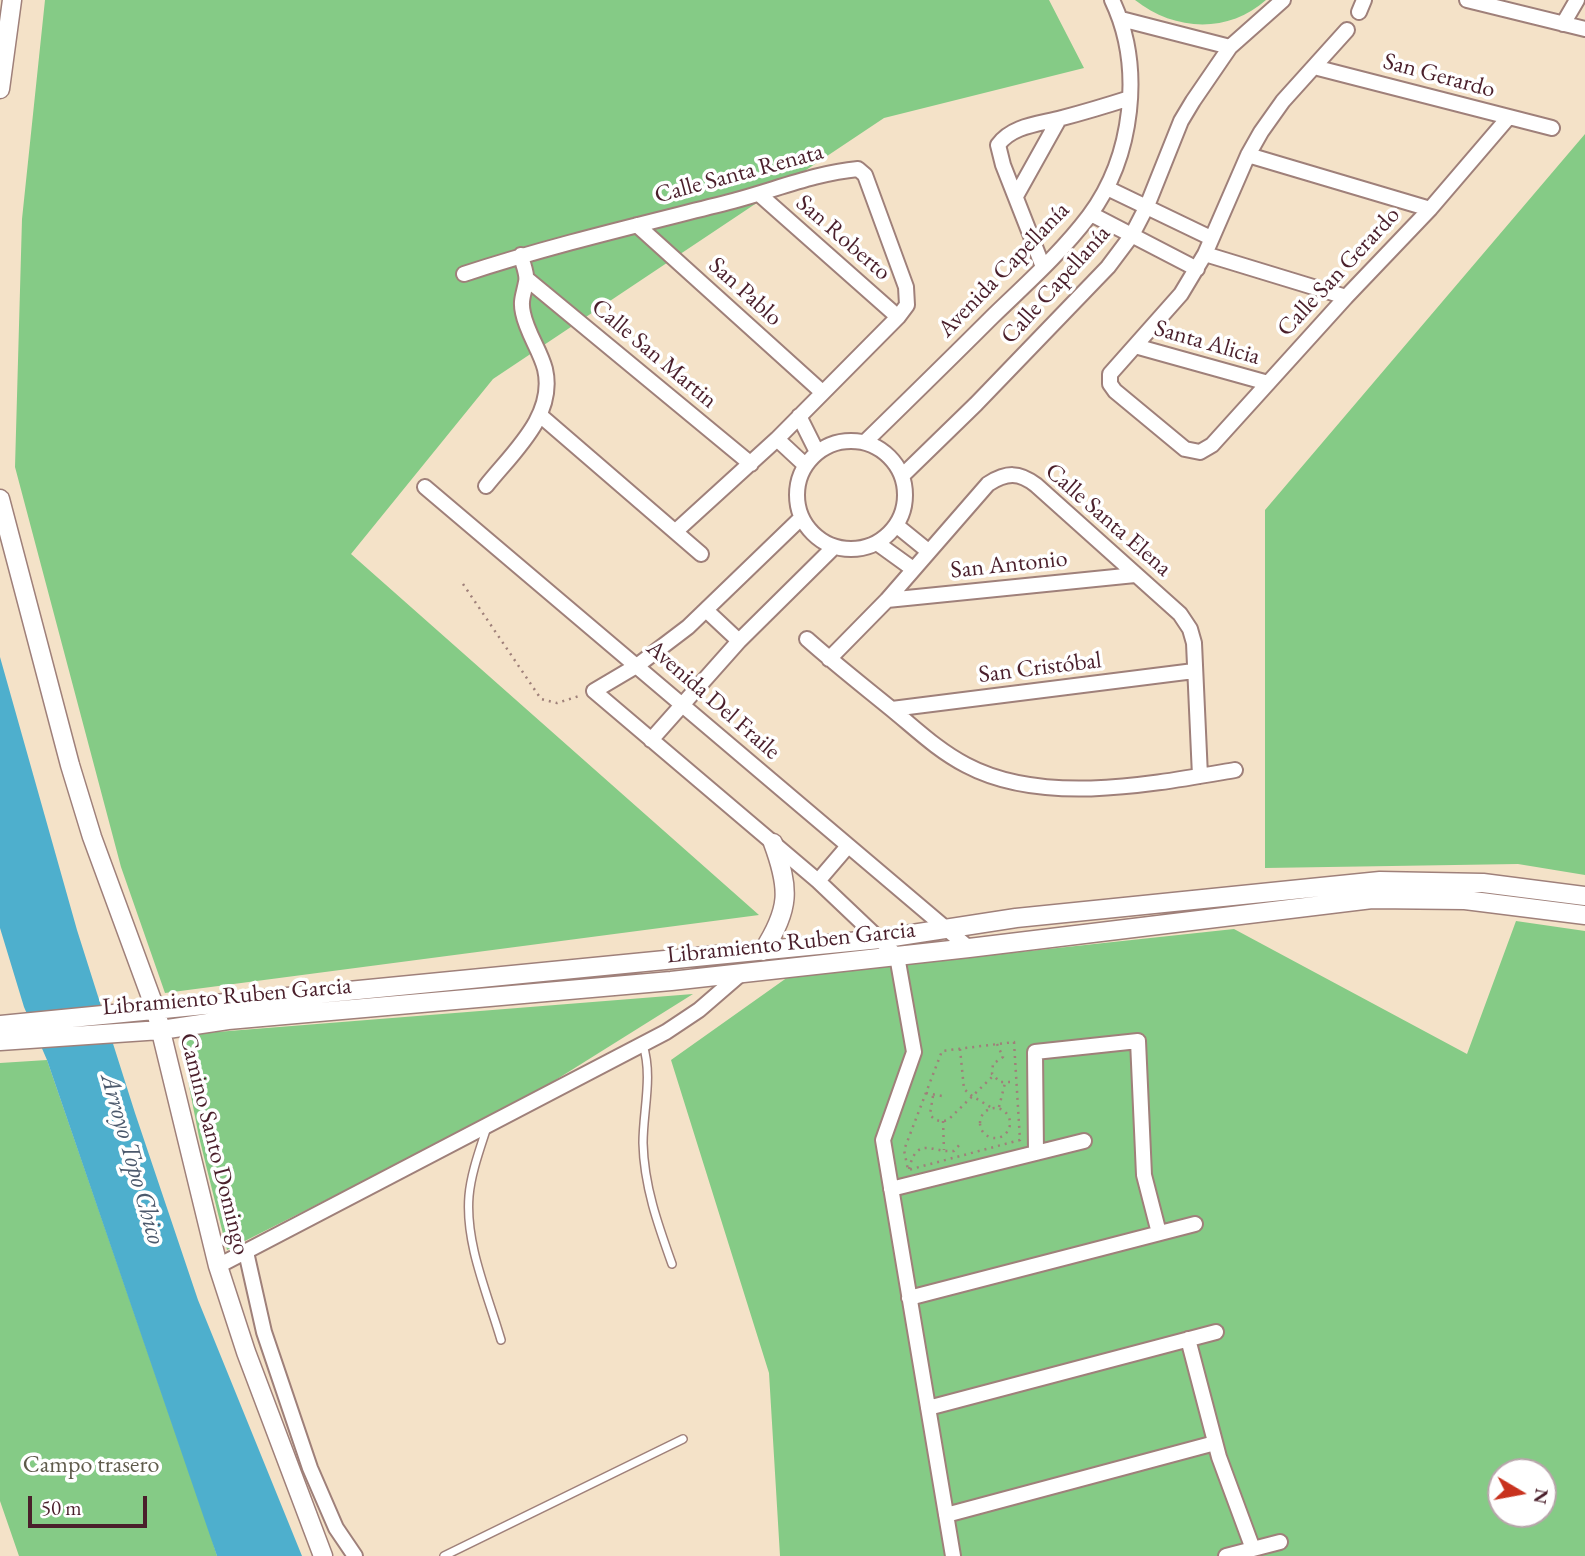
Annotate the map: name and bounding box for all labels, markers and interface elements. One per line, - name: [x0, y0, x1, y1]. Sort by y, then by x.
- street label: San Gerardo: [1380, 47, 1498, 105]
- street label: Calle Santa Renata: [652, 138, 826, 210]
- street label: San Roberto: [790, 189, 896, 287]
- street label: Avenida Capellanía: [932, 196, 1076, 344]
- street label: Calle San Gerardo: [1272, 201, 1406, 343]
- street label: Calle Capellanía: [995, 220, 1117, 350]
- street label: San Pablo: [702, 251, 788, 333]
- street label: Calle San Martin: [585, 293, 723, 415]
- street label: Santa Alicia: [1151, 314, 1263, 372]
- street label: Calle Santa Elena: [1039, 457, 1177, 583]
- street label: San Antonio: [949, 545, 1069, 585]
- street label: Avenida Del Fraile: [640, 634, 786, 766]
- street label: San Cristóbal: [977, 646, 1103, 690]
- street label: Libramiento Ruben Garcia: [665, 916, 917, 970]
- street label: Libramiento Ruben Garcia: [101, 972, 353, 1022]
- street label: Camino Santo Domingo: [172, 1030, 256, 1258]
- water label: Arroyo Topo Chico: [93, 1070, 171, 1248]
- park label: Campo trasero: [23, 1451, 159, 1479]
- north arrow: [1487, 1458, 1557, 1528]
- scale bar: [32, 1482, 150, 1526]
- text: N: [1528, 1487, 1555, 1506]
- text: 50 m: [41, 1494, 82, 1521]

